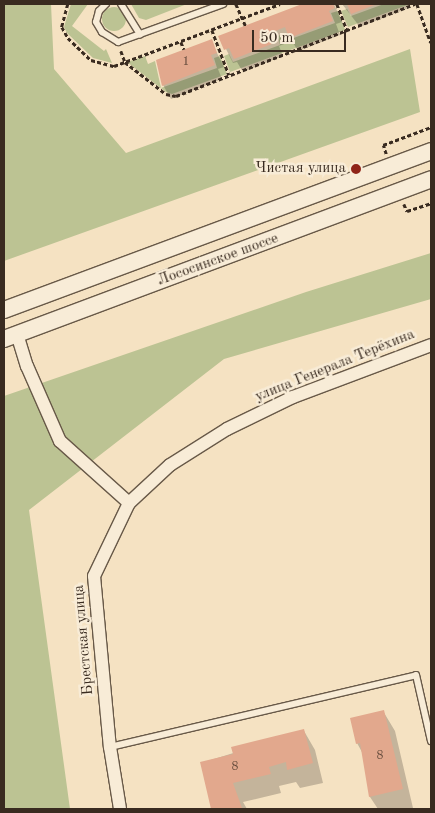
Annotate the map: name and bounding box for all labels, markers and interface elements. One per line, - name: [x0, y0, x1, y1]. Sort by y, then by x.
- scale bar: [255, 20, 349, 52]
- text: 50 m: [260, 31, 294, 46]
- house number: 1: [183, 56, 189, 70]
- place label: Чистая улица: [256, 160, 346, 178]
- marker: Чистая улица: [350, 163, 362, 175]
- street label: Лососинское шоссе: [155, 230, 281, 290]
- street label: улица Генерала Терёхина: [253, 326, 417, 406]
- street label: Брестская улица: [70, 584, 98, 696]
- house number: 8: [377, 750, 383, 764]
- house number: 8: [232, 761, 238, 775]

